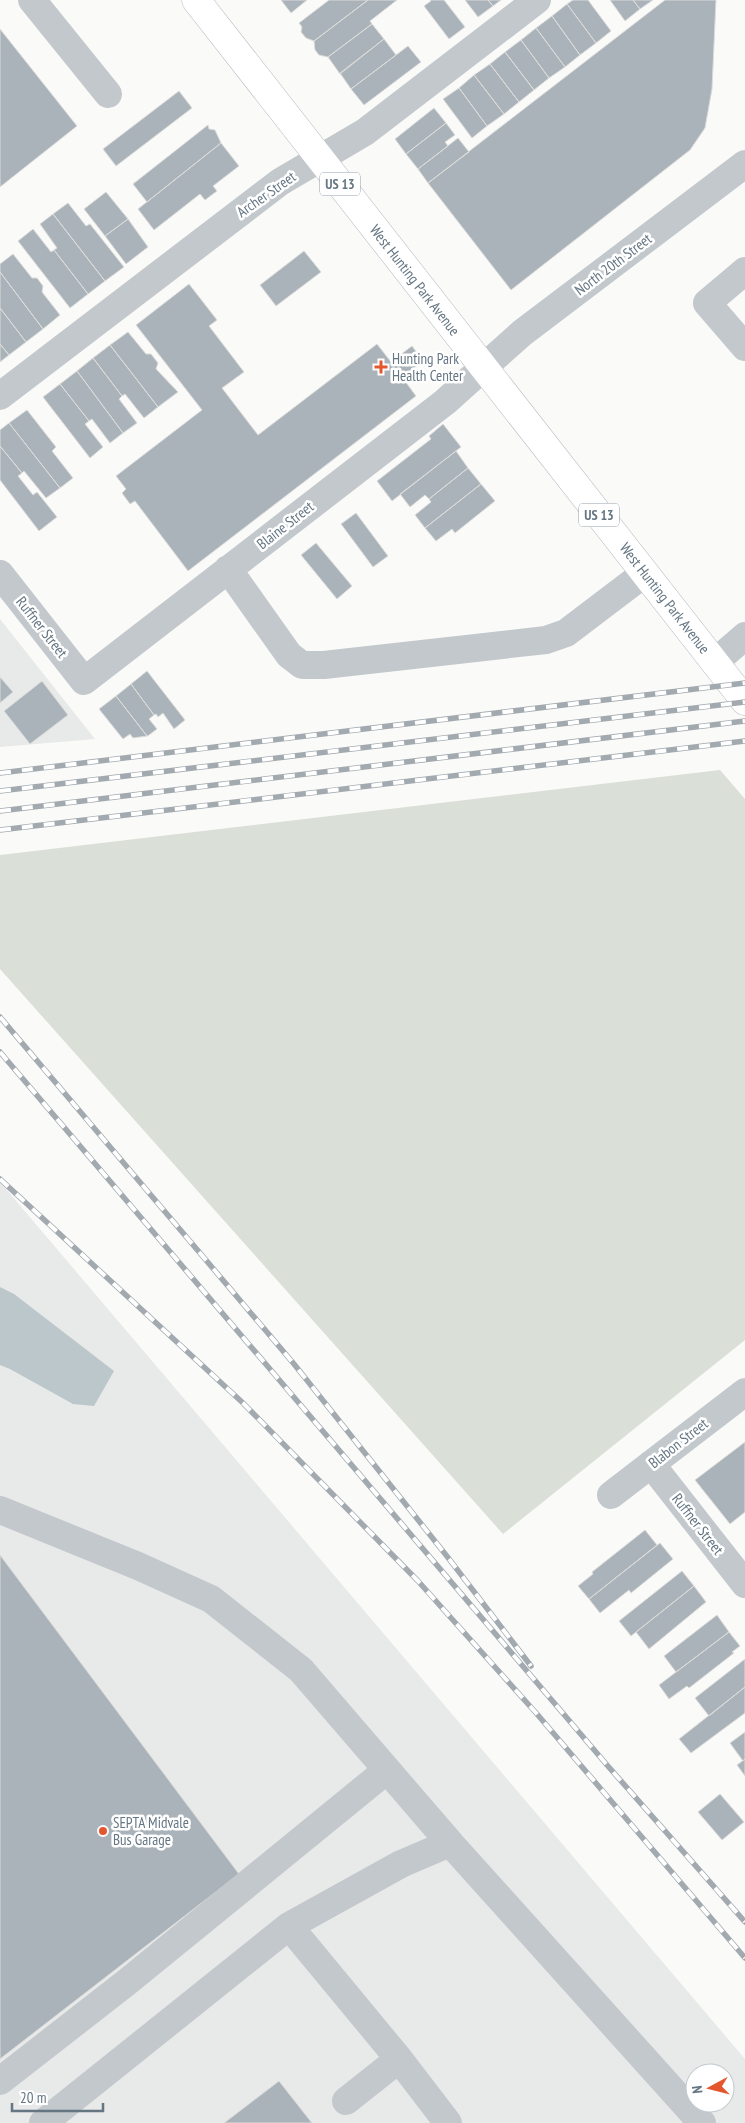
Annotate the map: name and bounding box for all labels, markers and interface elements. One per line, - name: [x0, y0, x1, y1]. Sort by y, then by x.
- street label: Archer Street: [233, 167, 299, 221]
- road number: US 13: [320, 172, 360, 195]
- street label: West Hunting Park Avenue: [366, 221, 464, 339]
- street label: North 20th Street: [571, 229, 655, 299]
- place label: Hunting Park Health Center: [392, 349, 464, 385]
- marker: Hunting Park Health Center: [374, 360, 388, 374]
- street label: Blaine Street: [253, 497, 317, 553]
- road number: US 13: [579, 504, 619, 526]
- street label: West Hunting Park Avenue: [616, 539, 714, 657]
- street label: Ruffner Street: [12, 593, 72, 661]
- street label: Blabon Street: [644, 1414, 712, 1472]
- street label: Ruffner Street: [668, 1490, 728, 1558]
- place label: SEPTA Midvale Bus Garage: [113, 1813, 189, 1849]
- marker: SEPTA Midvale Bus Garage: [97, 1825, 109, 1837]
- north arrow: [685, 2063, 735, 2113]
- scale bar: [12, 2080, 104, 2112]
- text: N: [688, 2085, 706, 2094]
- text: 20 m: [20, 2088, 46, 2107]

